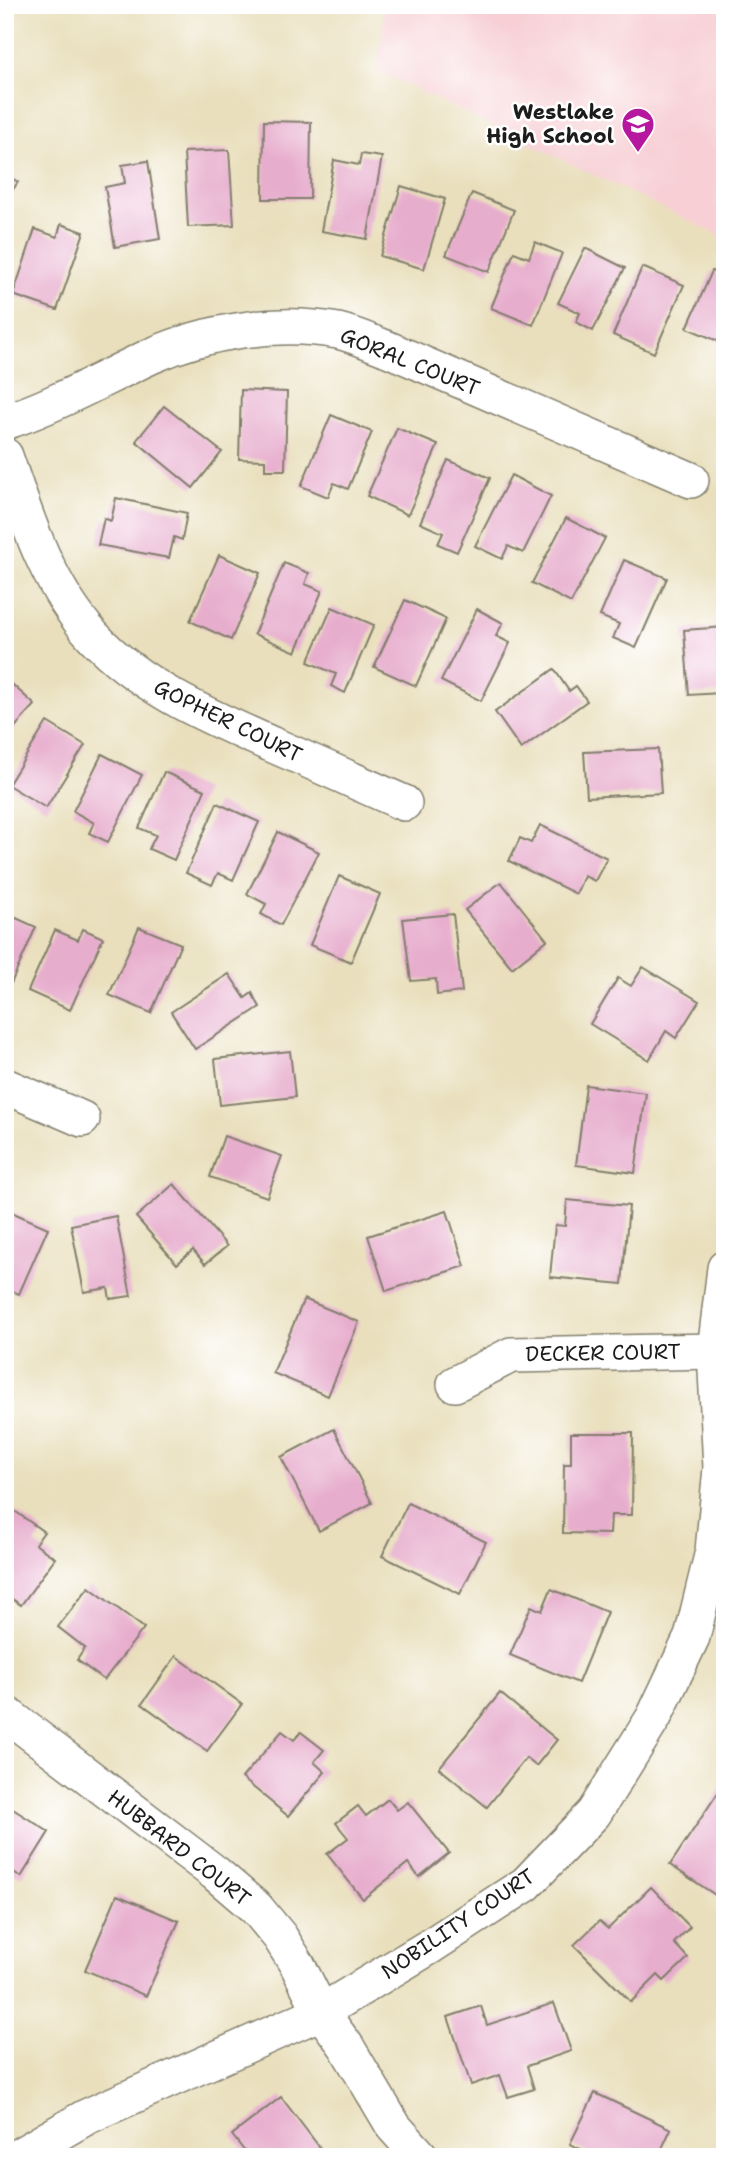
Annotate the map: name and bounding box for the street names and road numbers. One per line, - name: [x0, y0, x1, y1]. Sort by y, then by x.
- street label: GORAL COURT: [336, 321, 484, 403]
- street label: GOPHER COURT: [149, 673, 307, 769]
- street label: DECKER COURT: [525, 1338, 681, 1368]
- street label: HUBBARD COURT: [102, 1783, 256, 1913]
- street label: NOBILITY COURT: [376, 1862, 540, 1986]

